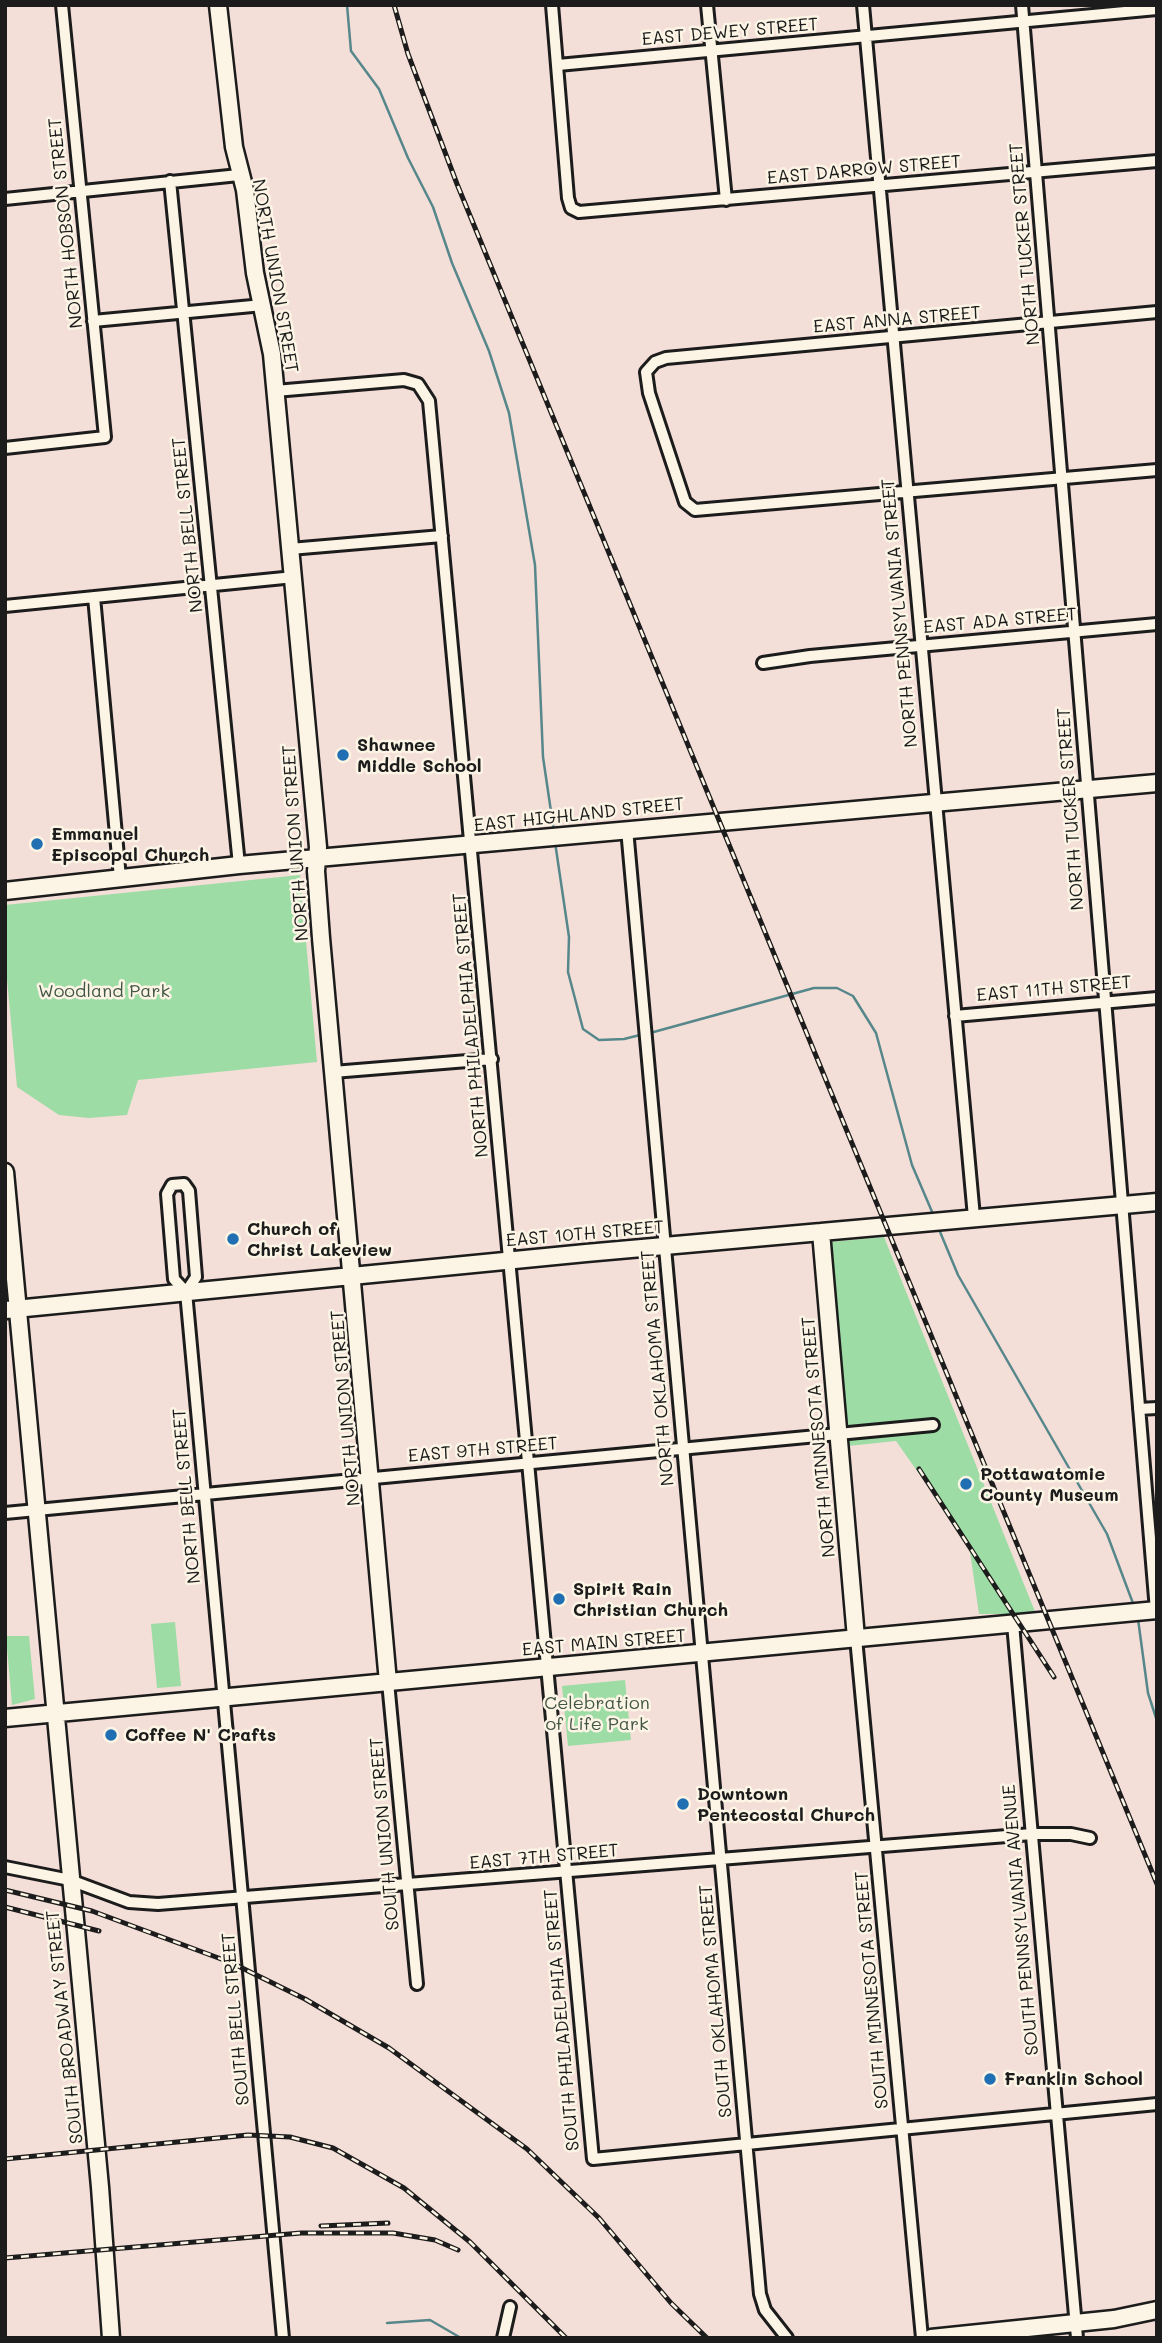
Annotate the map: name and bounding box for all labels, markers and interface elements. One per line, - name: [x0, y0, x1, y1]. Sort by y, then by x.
- street label: EAST DEWEY STREET: [641, 14, 819, 50]
- street label: NORTH HOBSON STREET: [44, 117, 88, 329]
- street label: NORTH TUCKER STREET: [1005, 142, 1045, 346]
- street label: EAST DARROW STREET: [766, 151, 962, 189]
- street label: NORTH UNION STREET: [247, 177, 303, 375]
- street label: EAST ANNA STREET: [812, 302, 982, 338]
- street label: NORTH BELL STREET: [168, 436, 208, 614]
- street label: NORTH PENNSYLVANIA STREET: [877, 478, 923, 748]
- street label: EAST ADA STREET: [922, 604, 1078, 638]
- street label: NORTH TUCKER STREET: [1053, 707, 1089, 911]
- place label: Shawnee Middle School: [357, 734, 482, 776]
- street label: NORTH UNION STREET: [278, 744, 314, 942]
- marker: Shawnee Middle School: [335, 747, 351, 763]
- street label: EAST HIGHLAND STREET: [473, 793, 685, 837]
- place label: Emmanuel Episcopal Church: [51, 823, 209, 866]
- marker: Emmanuel Episcopal Church: [29, 836, 45, 852]
- street label: NORTH PHILADELPHIA STREET: [449, 892, 493, 1158]
- street label: EAST 11TH STREET: [975, 971, 1133, 1007]
- park label: Woodland Park: [38, 980, 170, 1002]
- street label: EAST 10TH STREET: [505, 1216, 665, 1252]
- place label: Church of Christ Lakeview: [247, 1218, 392, 1260]
- marker: Church of Christ Lakeview: [225, 1231, 241, 1247]
- street label: NORTH OKLAHOMA STREET: [637, 1249, 679, 1487]
- street label: NORTH UNION STREET: [327, 1309, 365, 1507]
- street label: NORTH MINNESOTA STREET: [798, 1316, 840, 1558]
- street label: NORTH BELL STREET: [169, 1407, 205, 1585]
- street label: EAST 9TH STREET: [407, 1433, 559, 1467]
- place label: Pottawatomie County Museum: [980, 1463, 1118, 1506]
- marker: Pottawatomie County Museum: [958, 1476, 974, 1492]
- place label: Spirit Rain Christian Church: [573, 1578, 728, 1620]
- marker: Spirit Rain Christian Church: [551, 1591, 567, 1607]
- street label: EAST MAIN STREET: [521, 1625, 687, 1661]
- park label: Celebration of Life Park: [544, 1692, 650, 1734]
- place label: Coffee N' Crafts: [125, 1724, 276, 1746]
- marker: Coffee N' Crafts: [103, 1727, 119, 1743]
- street label: SOUTH UNION STREET: [366, 1737, 404, 1931]
- place label: Downtown Pentecostal Church: [697, 1783, 875, 1826]
- street label: SOUTH PENNSYLVANIA AVENUE: [998, 1783, 1044, 2057]
- marker: Downtown Pentecostal Church: [675, 1796, 691, 1812]
- street label: EAST 7TH STREET: [469, 1840, 619, 1874]
- street label: SOUTH MINNESOTA STREET: [851, 1870, 893, 2110]
- street label: SOUTH OKLAHOMA STREET: [695, 1883, 737, 2119]
- street label: SOUTH PHILADELPHIA STREET: [540, 1888, 584, 2152]
- street label: SOUTH BROADWAY STREET: [42, 1909, 88, 2145]
- street label: SOUTH BELL STREET: [218, 1932, 254, 2106]
- place label: Franklin School: [1004, 2068, 1143, 2090]
- marker: Franklin School: [982, 2071, 998, 2087]

